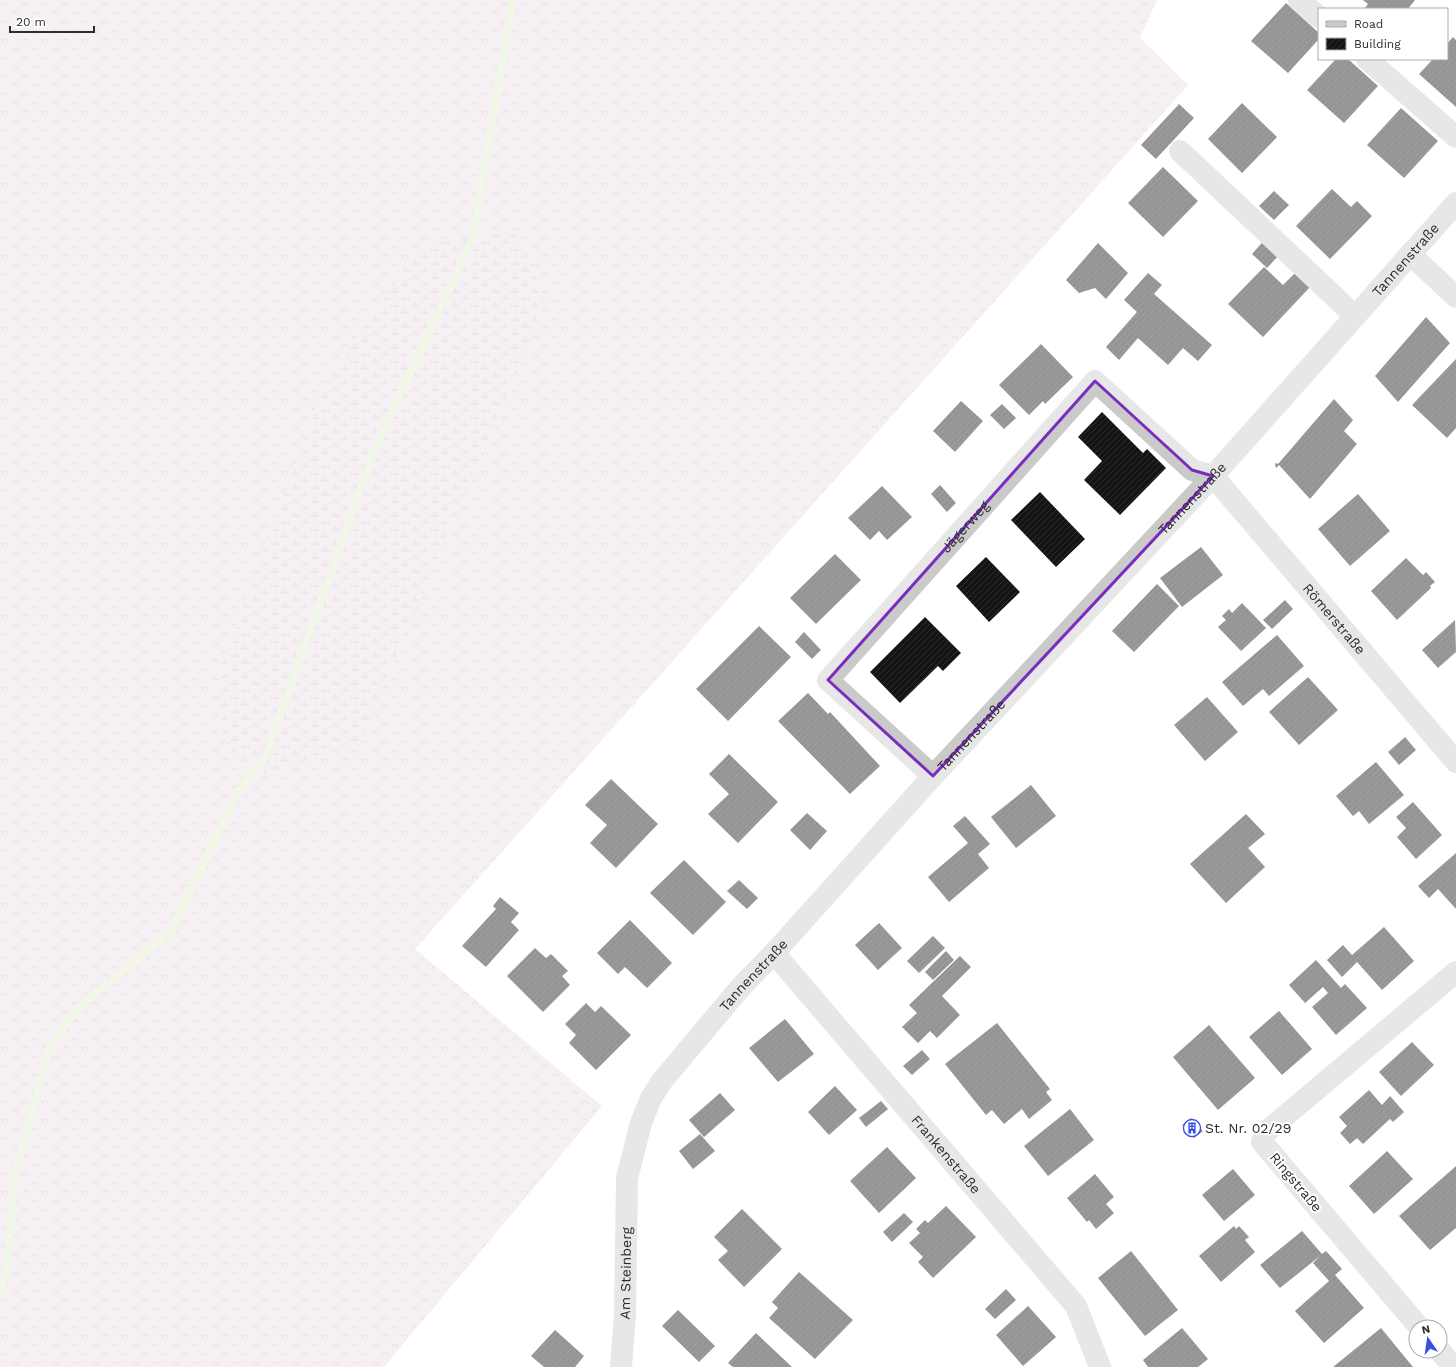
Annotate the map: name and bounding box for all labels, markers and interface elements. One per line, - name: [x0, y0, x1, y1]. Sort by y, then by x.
- scale bar: [10, 8, 94, 34]
- legend: [1318, 8, 1448, 60]
- text: 20 m: [16, 15, 46, 29]
- text: Road: [1354, 17, 1383, 31]
- text: Building: [1354, 37, 1401, 51]
- street label: Tannenstraße: [1369, 220, 1442, 300]
- street label: Tannenstraße: [1155, 459, 1229, 538]
- street label: Jägerweg: [938, 497, 993, 556]
- street label: Römerstraße: [1300, 580, 1369, 657]
- street label: Tannenstraße: [934, 696, 1008, 774]
- street label: Tannenstraße: [716, 936, 791, 1014]
- street label: Frankenstraße: [908, 1112, 984, 1197]
- building icon: St. Nr. 02/29: [1182, 1118, 1202, 1138]
- place label: St. Nr. 02/29: [1205, 1120, 1291, 1136]
- street label: Ringstraße: [1267, 1149, 1325, 1215]
- street label: Am Steinberg: [617, 1226, 634, 1320]
- north arrow: [1408, 1319, 1448, 1359]
- text: N: [1420, 1322, 1431, 1337]

